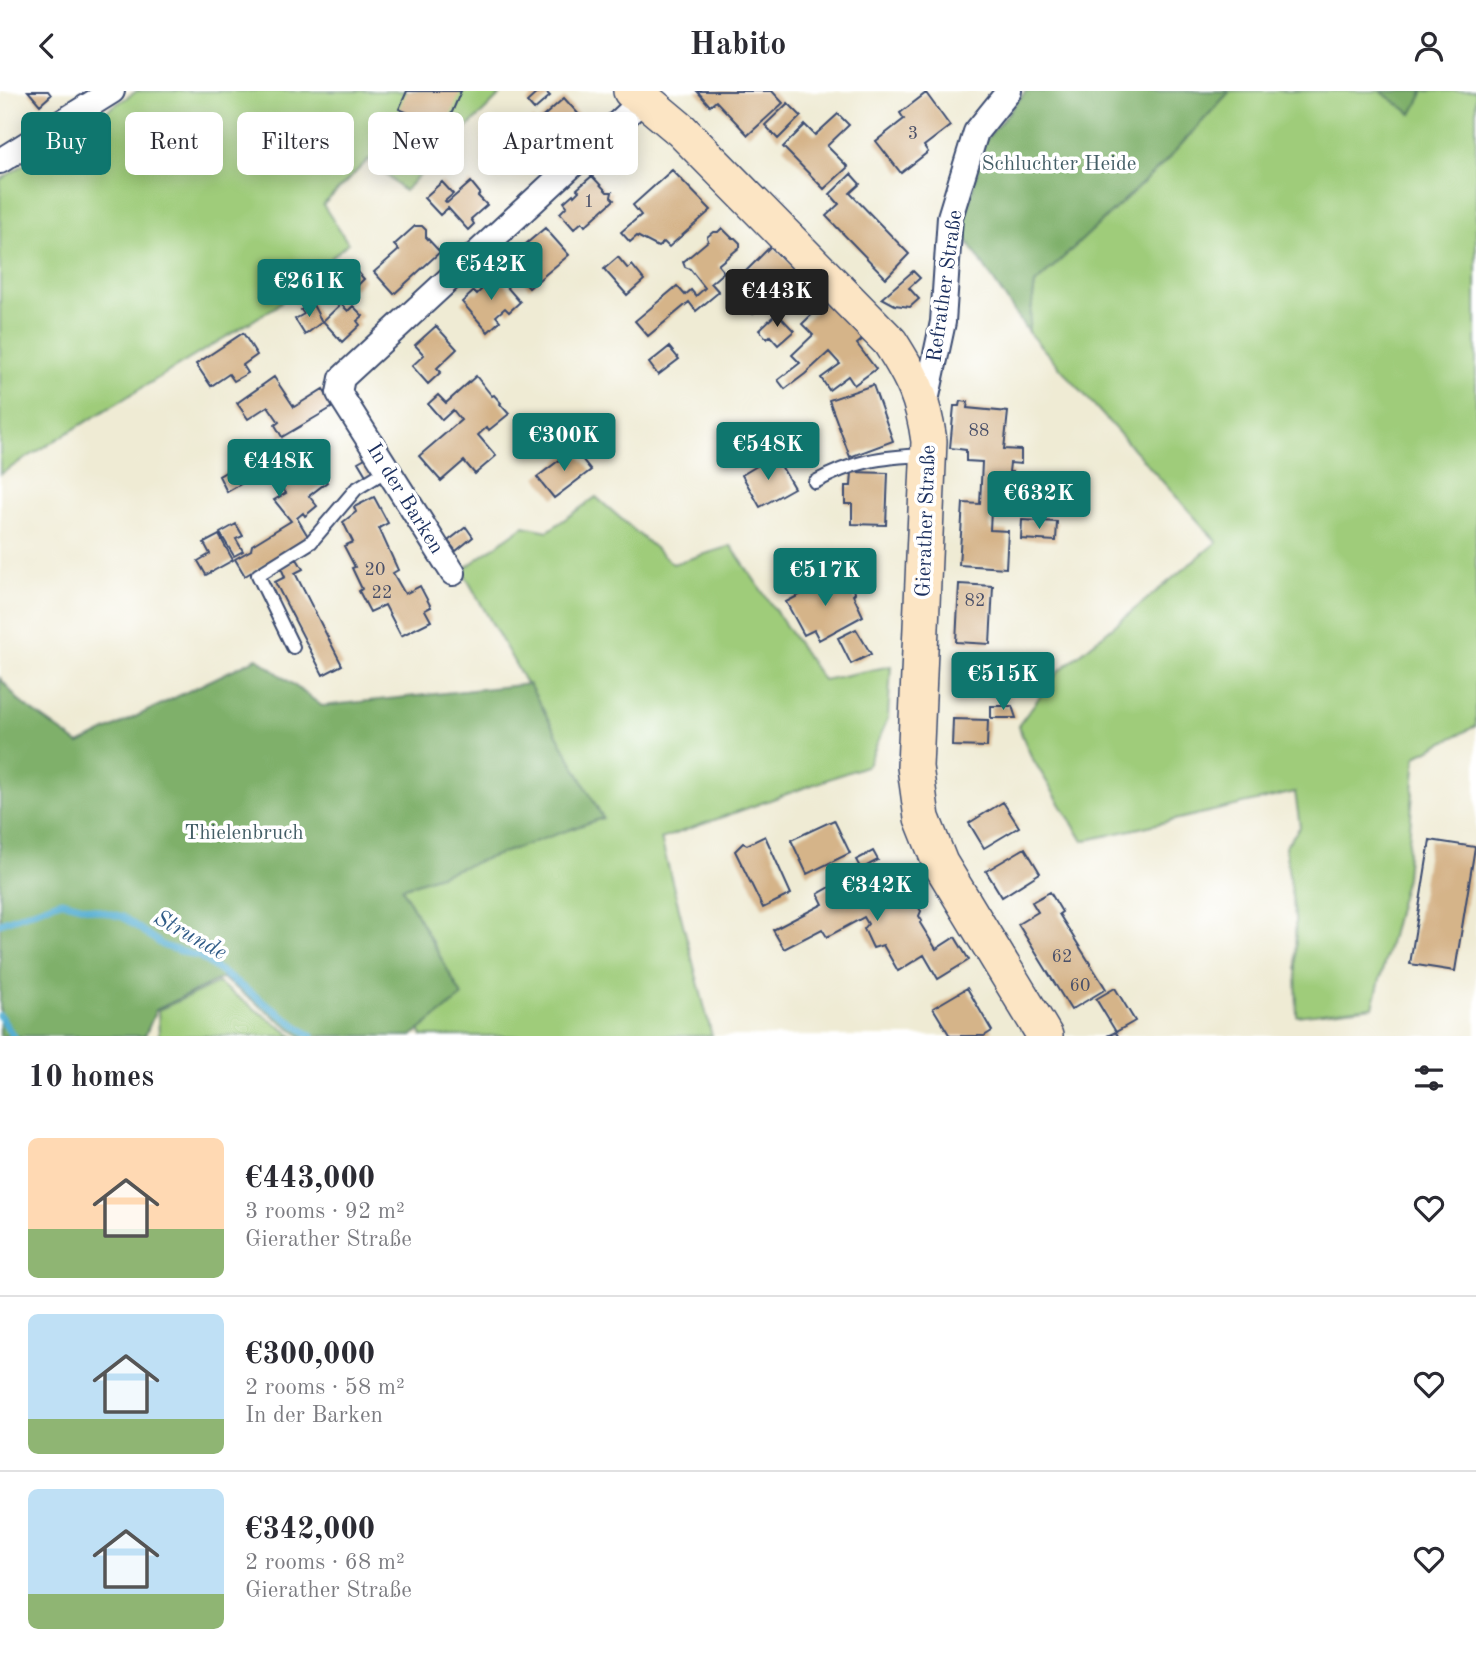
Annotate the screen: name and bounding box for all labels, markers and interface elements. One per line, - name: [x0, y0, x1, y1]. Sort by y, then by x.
- icon: back: [28, 27, 66, 65]
- icon: person: [1410, 27, 1448, 65]
- text: Habito: [690, 30, 786, 62]
- chip: Buy: [21, 112, 111, 175]
- chip: Rent: [125, 112, 223, 175]
- chip: Filters: [237, 112, 354, 175]
- chip: New: [368, 112, 464, 175]
- chip: Apartment: [478, 112, 638, 175]
- house number: 3: [908, 125, 918, 143]
- park label: Schluchter Heide: [981, 154, 1137, 175]
- house number: 1: [584, 193, 594, 211]
- street label: Refrather Straße: [924, 209, 967, 364]
- pin: €542K: [442, 243, 540, 302]
- text: €542K: [455, 253, 527, 276]
- pin: €261K: [260, 259, 358, 319]
- pin: €443K: [728, 269, 826, 329]
- text: €261K: [273, 270, 345, 293]
- text: €443K: [741, 280, 813, 303]
- pin: €300K: [515, 413, 613, 473]
- house number: 88: [969, 422, 989, 440]
- pin: €548K: [719, 423, 817, 482]
- text: €300K: [528, 424, 600, 447]
- text: €548K: [732, 433, 804, 456]
- pin: €448K: [230, 439, 328, 499]
- street label: In der Barken: [362, 440, 447, 558]
- street label: Gierather Straße: [913, 445, 940, 598]
- text: €448K: [243, 450, 315, 473]
- pin: €632K: [990, 471, 1088, 531]
- text: €632K: [1003, 482, 1075, 505]
- pin: €517K: [776, 549, 874, 608]
- text: €517K: [789, 559, 861, 582]
- house number: 20: [365, 561, 385, 579]
- house number: 22: [372, 584, 392, 602]
- house number: 82: [965, 592, 985, 610]
- pin: €515K: [954, 653, 1052, 712]
- text: €515K: [967, 663, 1039, 686]
- park label: Thielenbruch: [184, 823, 304, 844]
- pin: €342K: [828, 863, 926, 923]
- text: €342K: [841, 874, 913, 897]
- water label: Strunde: [150, 906, 231, 965]
- house number: 62: [1052, 948, 1072, 966]
- house number: 60: [1070, 977, 1090, 995]
- icon: filters: [1410, 1059, 1448, 1097]
- text: 10 homes: [28, 1063, 154, 1093]
- text: €443,000: [245, 1164, 375, 1194]
- icon: home: [84, 1166, 168, 1250]
- icon: heart: [1410, 1189, 1448, 1227]
- text: 3 rooms · 92 m²: [245, 1200, 405, 1223]
- text: Gierather Straße: [245, 1228, 412, 1251]
- text: €300,000: [245, 1340, 375, 1370]
- icon: home: [84, 1342, 168, 1426]
- icon: heart: [1410, 1365, 1448, 1403]
- text: 2 rooms · 58 m²: [245, 1376, 405, 1399]
- text: In der Barken: [245, 1404, 383, 1427]
- text: €342,000: [245, 1515, 375, 1545]
- icon: home: [84, 1517, 168, 1601]
- icon: heart: [1410, 1540, 1448, 1578]
- text: 2 rooms · 68 m²: [245, 1551, 405, 1574]
- text: Gierather Straße: [245, 1579, 412, 1602]

